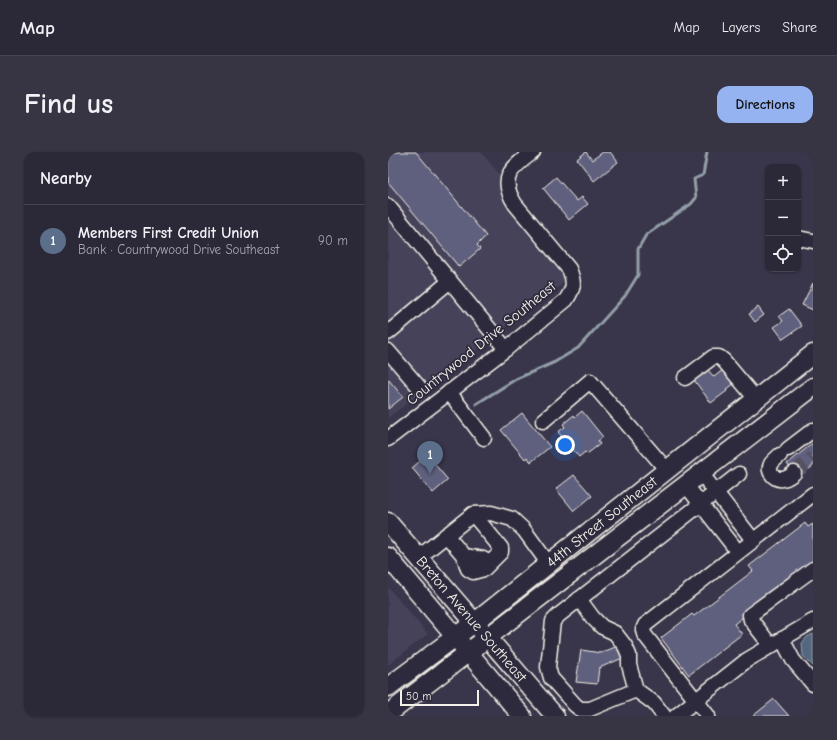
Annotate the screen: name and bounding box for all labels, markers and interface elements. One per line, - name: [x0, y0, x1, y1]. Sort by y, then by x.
- text: Map: [20, 17, 55, 39]
- text: Map: [673, 19, 700, 36]
- text: Layers: [722, 19, 760, 36]
- text: Share: [782, 19, 817, 36]
- button: Directions: [717, 86, 813, 123]
- text: Find us: [24, 88, 113, 120]
- map controls: [765, 164, 801, 272]
- button: +: [765, 164, 801, 200]
- text: Nearby: [40, 169, 91, 188]
- button: −: [765, 200, 801, 236]
- text: Members First Credit Union: [78, 224, 259, 242]
- text: 1: [50, 233, 56, 248]
- text: 90 m: [318, 233, 348, 248]
- button: locate: [765, 236, 801, 272]
- text: Bank · Countrywood Drive Southeast: [78, 242, 279, 257]
- street label: Countrywood Drive Southeast: [403, 277, 560, 409]
- your location: [555, 435, 575, 455]
- pin: 1: [417, 441, 443, 474]
- street label: 44th Street Southeast: [542, 472, 661, 571]
- street label: Breton Avenue Southeast: [412, 552, 531, 686]
- scale bar: [400, 688, 479, 707]
- text: 50 m: [406, 690, 431, 703]

